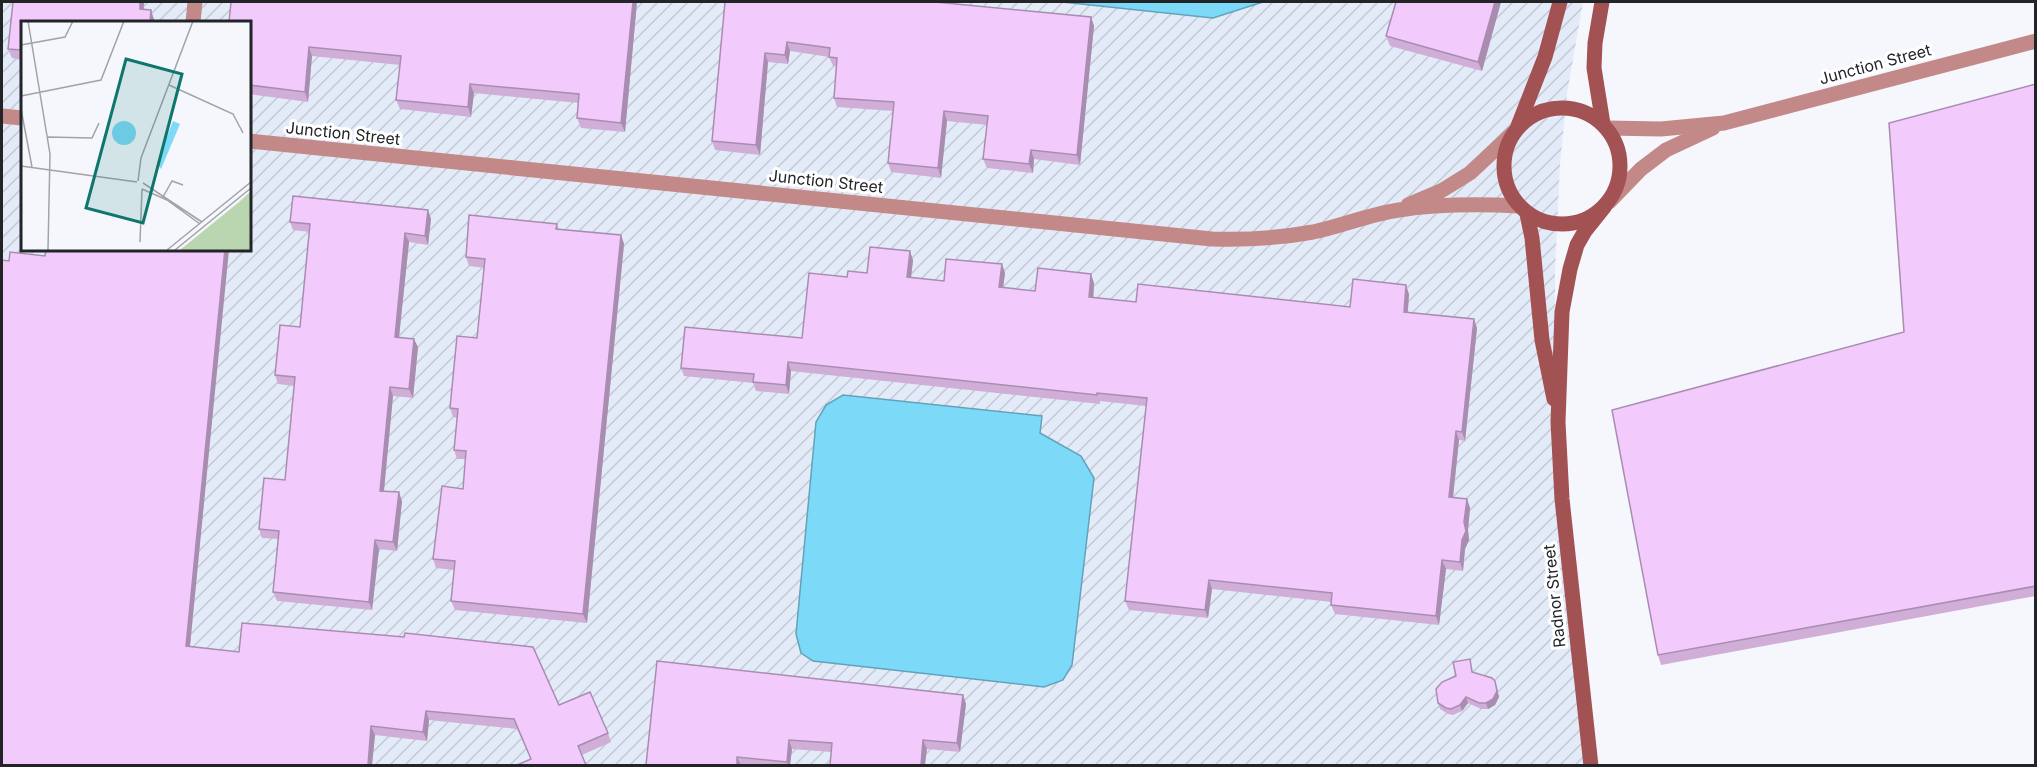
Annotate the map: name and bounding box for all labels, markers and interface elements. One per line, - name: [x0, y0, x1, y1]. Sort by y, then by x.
- inset map: [21, 21, 250, 250]
- street label: Junction Street: [1817, 39, 1933, 89]
- street label: Junction Street: [285, 117, 401, 149]
- street label: Junction Street: [768, 165, 884, 197]
- street label: Radnor Street: [1539, 543, 1569, 649]

